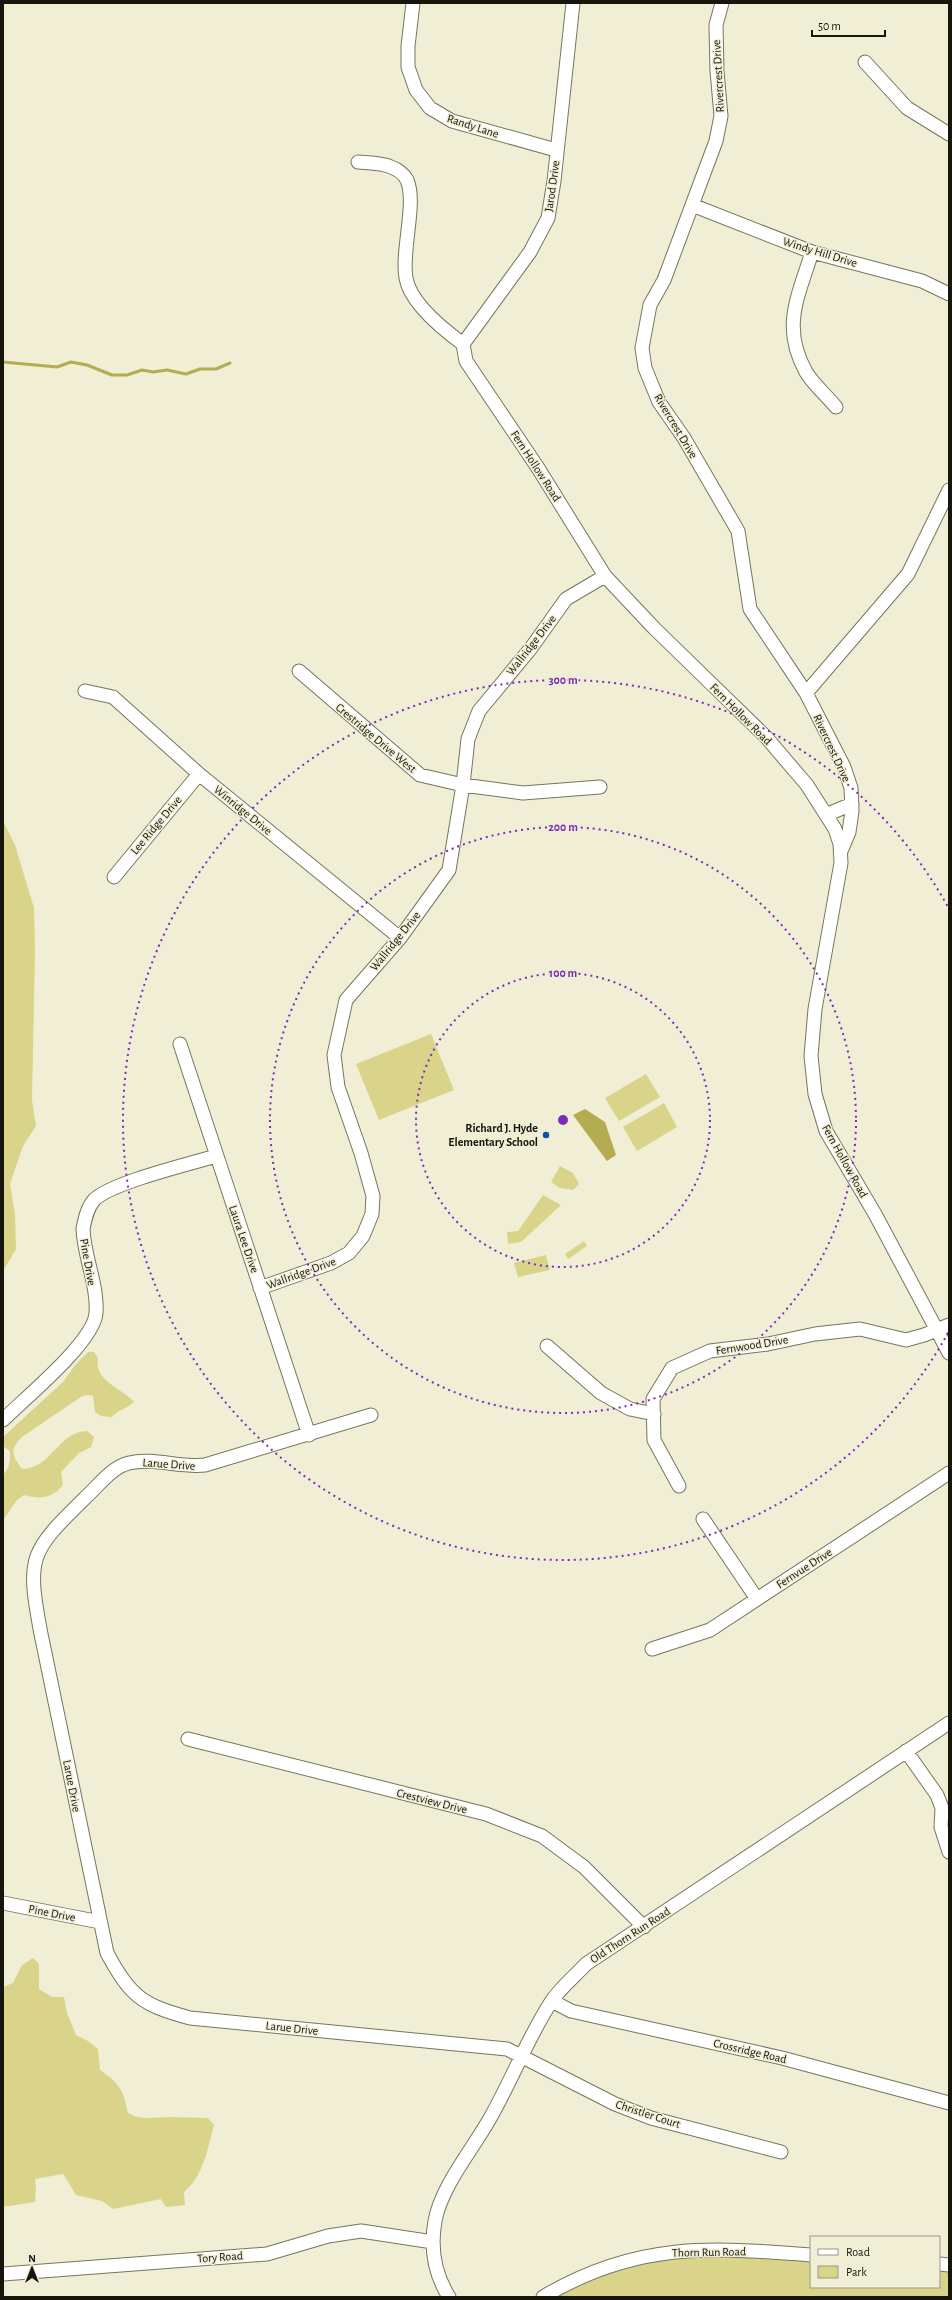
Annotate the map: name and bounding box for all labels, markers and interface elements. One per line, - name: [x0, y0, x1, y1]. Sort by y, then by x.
- scale bar: [812, 12, 885, 38]
- text: 50 m: [818, 20, 841, 32]
- street label: Rivercrest Drive: [710, 39, 726, 113]
- street label: Randy Lane: [445, 112, 500, 141]
- street label: Jarod Drive: [542, 160, 562, 212]
- street label: Windy Hill Drive: [781, 235, 859, 270]
- street label: Rivercrest Drive: [652, 392, 700, 460]
- street label: Fern Hollow Road: [509, 428, 563, 504]
- street label: Wallridge Drive: [504, 613, 558, 677]
- text: 300 m: [548, 674, 578, 686]
- street label: Fern Hollow Road: [708, 681, 774, 747]
- street label: Crestridge Drive West: [333, 701, 419, 775]
- street label: Rivercrest Drive: [811, 712, 853, 784]
- street label: Winridge Drive: [212, 783, 274, 837]
- street label: Lee Ridge Drive: [128, 794, 184, 856]
- text: 200 m: [548, 821, 578, 833]
- street label: Wallridge Drive: [367, 909, 423, 973]
- text: 100 m: [549, 967, 577, 979]
- centre of rings: [556, 1113, 570, 1127]
- place label: Richard J. Hyde Elementary School: [448, 1122, 538, 1149]
- street label: Fern Hollow Road: [820, 1122, 870, 1200]
- marker: Richard J. Hyde Elementary School: [541, 1130, 551, 1140]
- street label: Laura Lee Drive: [227, 1204, 261, 1274]
- street label: Pine Drive: [78, 1237, 98, 1287]
- street label: Wallridge Drive: [265, 1255, 337, 1291]
- street label: Fernwood Drive: [715, 1333, 789, 1357]
- street label: Larue Drive: [142, 1456, 196, 1472]
- street label: Fernvue Drive: [774, 1546, 834, 1590]
- street label: Larue Drive: [61, 1759, 83, 1813]
- street label: Crestview Drive: [396, 1786, 468, 1816]
- street label: Pine Drive: [27, 1903, 77, 1923]
- street label: Old Thorn Run Road: [588, 1905, 672, 1965]
- street label: Larue Drive: [265, 2019, 319, 2037]
- street label: Crossridge Road: [712, 2037, 788, 2065]
- street label: Christler Court: [614, 2098, 682, 2130]
- legend: [810, 2236, 940, 2288]
- street label: Thorn Run Road: [672, 2245, 746, 2259]
- text: Road: [846, 2246, 870, 2258]
- north arrow: [12, 2248, 52, 2288]
- street label: Tory Road: [197, 2249, 243, 2266]
- text: N: [28, 2253, 36, 2264]
- text: Park: [846, 2266, 867, 2278]

